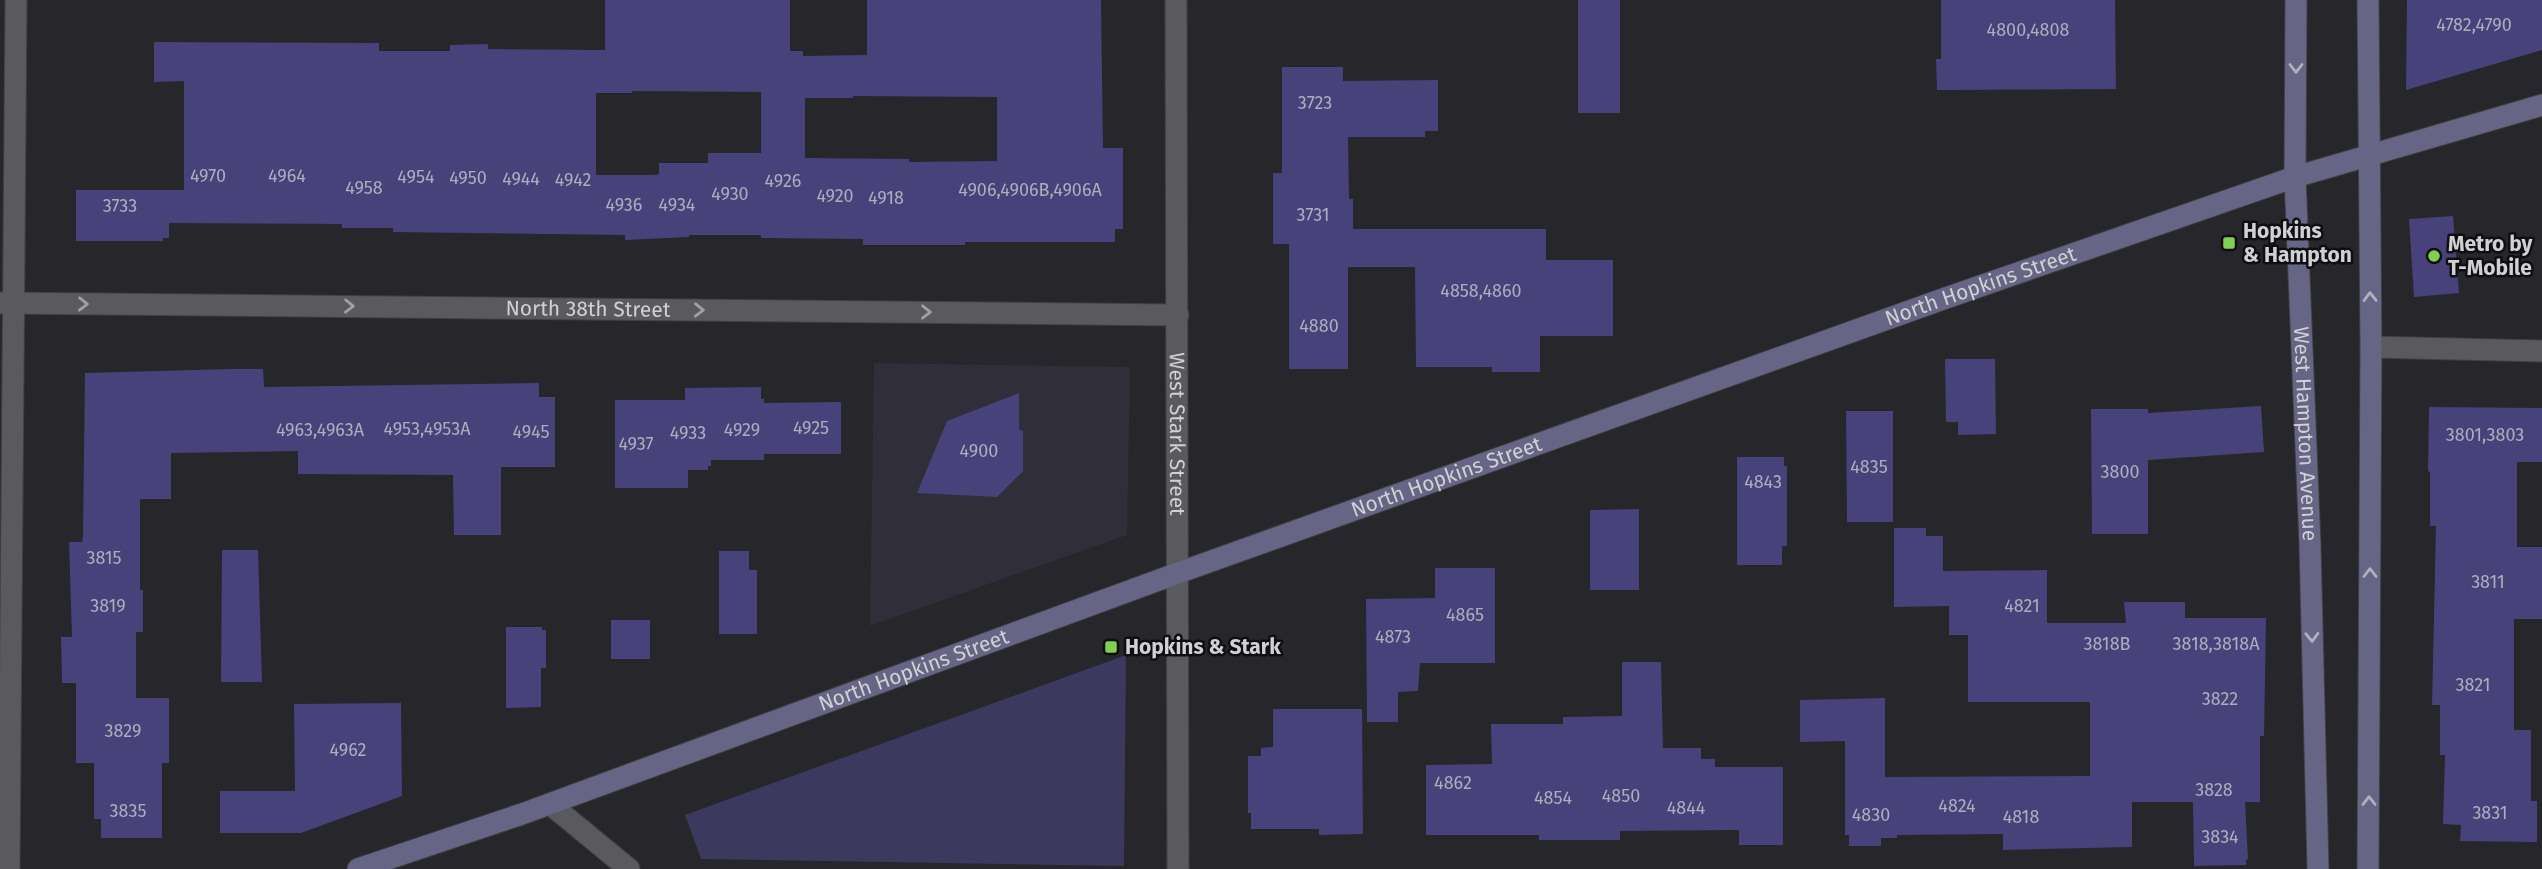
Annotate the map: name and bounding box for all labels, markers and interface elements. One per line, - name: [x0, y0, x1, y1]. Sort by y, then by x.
- house number: 4782,4790: [2436, 14, 2512, 36]
- house number: 4800,4808: [1987, 19, 2069, 41]
- one-way arrow: [2288, 63, 2304, 74]
- house number: 3723: [1298, 92, 1332, 114]
- house number: 4970: [190, 165, 226, 187]
- house number: 4964: [268, 165, 306, 187]
- house number: 4954: [397, 166, 435, 188]
- house number: 4950: [449, 167, 487, 189]
- house number: 4944: [502, 168, 540, 190]
- house number: 4942: [555, 169, 591, 191]
- house number: 4926: [765, 170, 801, 192]
- house number: 4958: [345, 177, 383, 199]
- house number: 4906,4906B,4906A: [958, 179, 1102, 201]
- house number: 4930: [711, 183, 749, 205]
- house number: 4920: [816, 185, 854, 207]
- house number: 4918: [868, 187, 904, 209]
- house number: 4936: [606, 194, 642, 216]
- house number: 4934: [659, 194, 696, 216]
- house number: 3733: [103, 195, 137, 217]
- house number: 3731: [1296, 204, 1330, 226]
- place label: Hopkins & Hampton: [2243, 218, 2352, 268]
- place label: Metro by T-Mobile: [2448, 231, 2533, 281]
- marker: Hopkins & Hampton: [2221, 235, 2237, 251]
- street label: North Hopkins Street: [1881, 241, 2080, 332]
- marker: Metro by T-Mobile: [2426, 248, 2442, 264]
- house number: 4858,4860: [1440, 280, 1522, 302]
- one-way arrow: [2362, 291, 2378, 302]
- street label: North 38th Street: [505, 295, 671, 323]
- one-way arrow: [78, 296, 89, 311]
- one-way arrow: [344, 298, 354, 314]
- one-way arrow: [694, 302, 704, 318]
- one-way arrow: [921, 304, 932, 320]
- house number: 4880: [1299, 315, 1339, 337]
- street label: West Hampton Avenue: [2288, 326, 2323, 542]
- street label: West Stark Street: [1164, 352, 1190, 516]
- house number: 4925: [793, 417, 829, 439]
- house number: 4953,4953A: [383, 418, 471, 440]
- house number: 4963,4963A: [276, 419, 365, 441]
- house number: 4929: [724, 419, 760, 441]
- house number: 4945: [513, 421, 549, 443]
- house number: 4933: [670, 422, 706, 444]
- house number: 3801,3803: [2446, 424, 2524, 446]
- street label: North Hopkins Street: [1348, 431, 1546, 523]
- house number: 4937: [618, 433, 654, 455]
- house number: 4900: [960, 440, 998, 462]
- house number: 4835: [1850, 456, 1888, 478]
- house number: 3800: [2101, 461, 2140, 483]
- house number: 4843: [1744, 471, 1782, 493]
- house number: 3815: [86, 547, 122, 569]
- one-way arrow: [2362, 568, 2378, 578]
- house number: 3811: [2471, 571, 2505, 593]
- house number: 3819: [90, 595, 126, 617]
- house number: 4821: [2004, 595, 2040, 617]
- house number: 4865: [1446, 604, 1484, 626]
- street label: North Hopkins Street: [815, 623, 1012, 717]
- house number: 4873: [1375, 626, 1411, 648]
- one-way arrow: [2304, 632, 2320, 643]
- house number: 3818B: [2083, 633, 2131, 655]
- house number: 3818,3818A: [2173, 633, 2260, 655]
- place label: Hopkins & Stark: [1125, 634, 1281, 660]
- marker: Hopkins & Stark: [1103, 639, 1119, 655]
- house number: 3821: [2456, 674, 2490, 696]
- house number: 3822: [2202, 688, 2238, 710]
- house number: 3829: [105, 720, 141, 742]
- house number: 4962: [330, 739, 367, 761]
- house number: 4862: [1434, 772, 1472, 794]
- house number: 3828: [2195, 779, 2233, 801]
- house number: 4850: [1602, 785, 1640, 807]
- house number: 4854: [1534, 787, 1572, 809]
- house number: 4824: [1938, 795, 1976, 817]
- one-way arrow: [2361, 795, 2377, 806]
- house number: 4844: [1667, 797, 1706, 819]
- house number: 3835: [110, 800, 146, 822]
- house number: 3831: [2472, 802, 2508, 824]
- house number: 4830: [1852, 804, 1890, 826]
- house number: 4818: [2003, 806, 2039, 828]
- house number: 3834: [2201, 826, 2239, 848]

